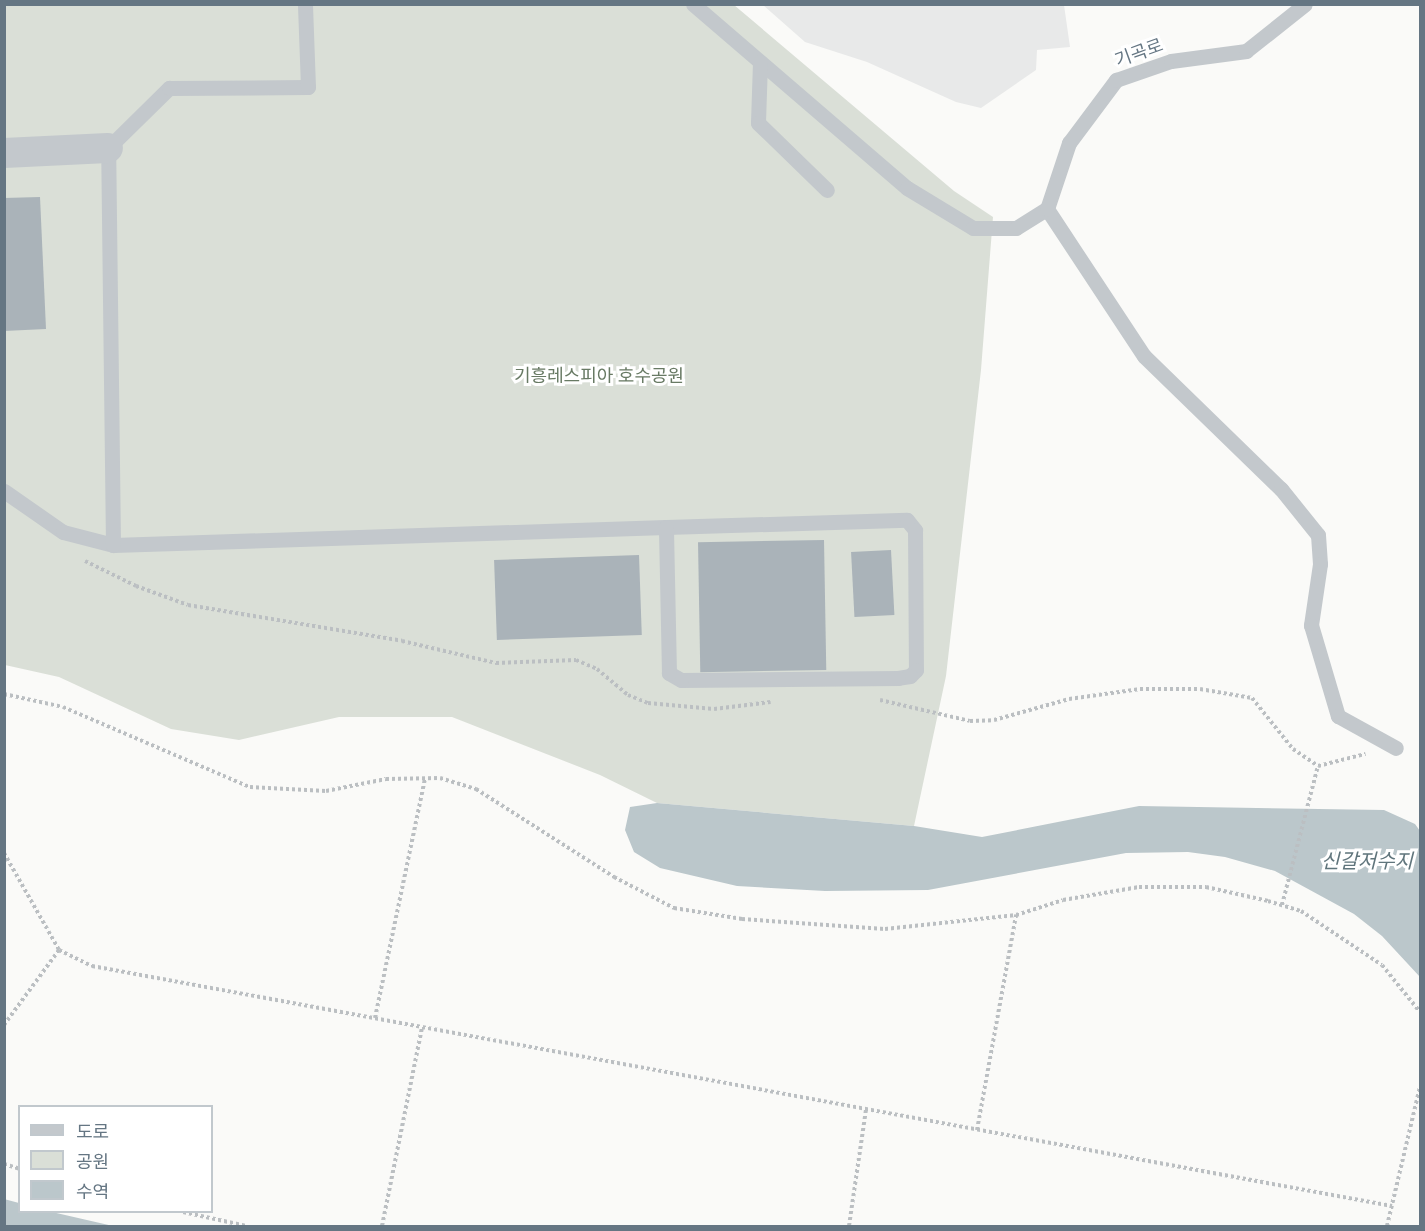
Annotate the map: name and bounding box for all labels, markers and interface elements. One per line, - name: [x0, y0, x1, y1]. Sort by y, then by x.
- street label: 기곡로: [1112, 34, 1166, 72]
- park label: 기흥레스피아 호수공원: [514, 365, 684, 387]
- water label: 신갈저수지: [1321, 849, 1413, 873]
- legend: [18, 1105, 213, 1213]
- text: 도로: [76, 1121, 109, 1142]
- text: 공원: [76, 1151, 109, 1172]
- text: 수역: [76, 1181, 109, 1202]

